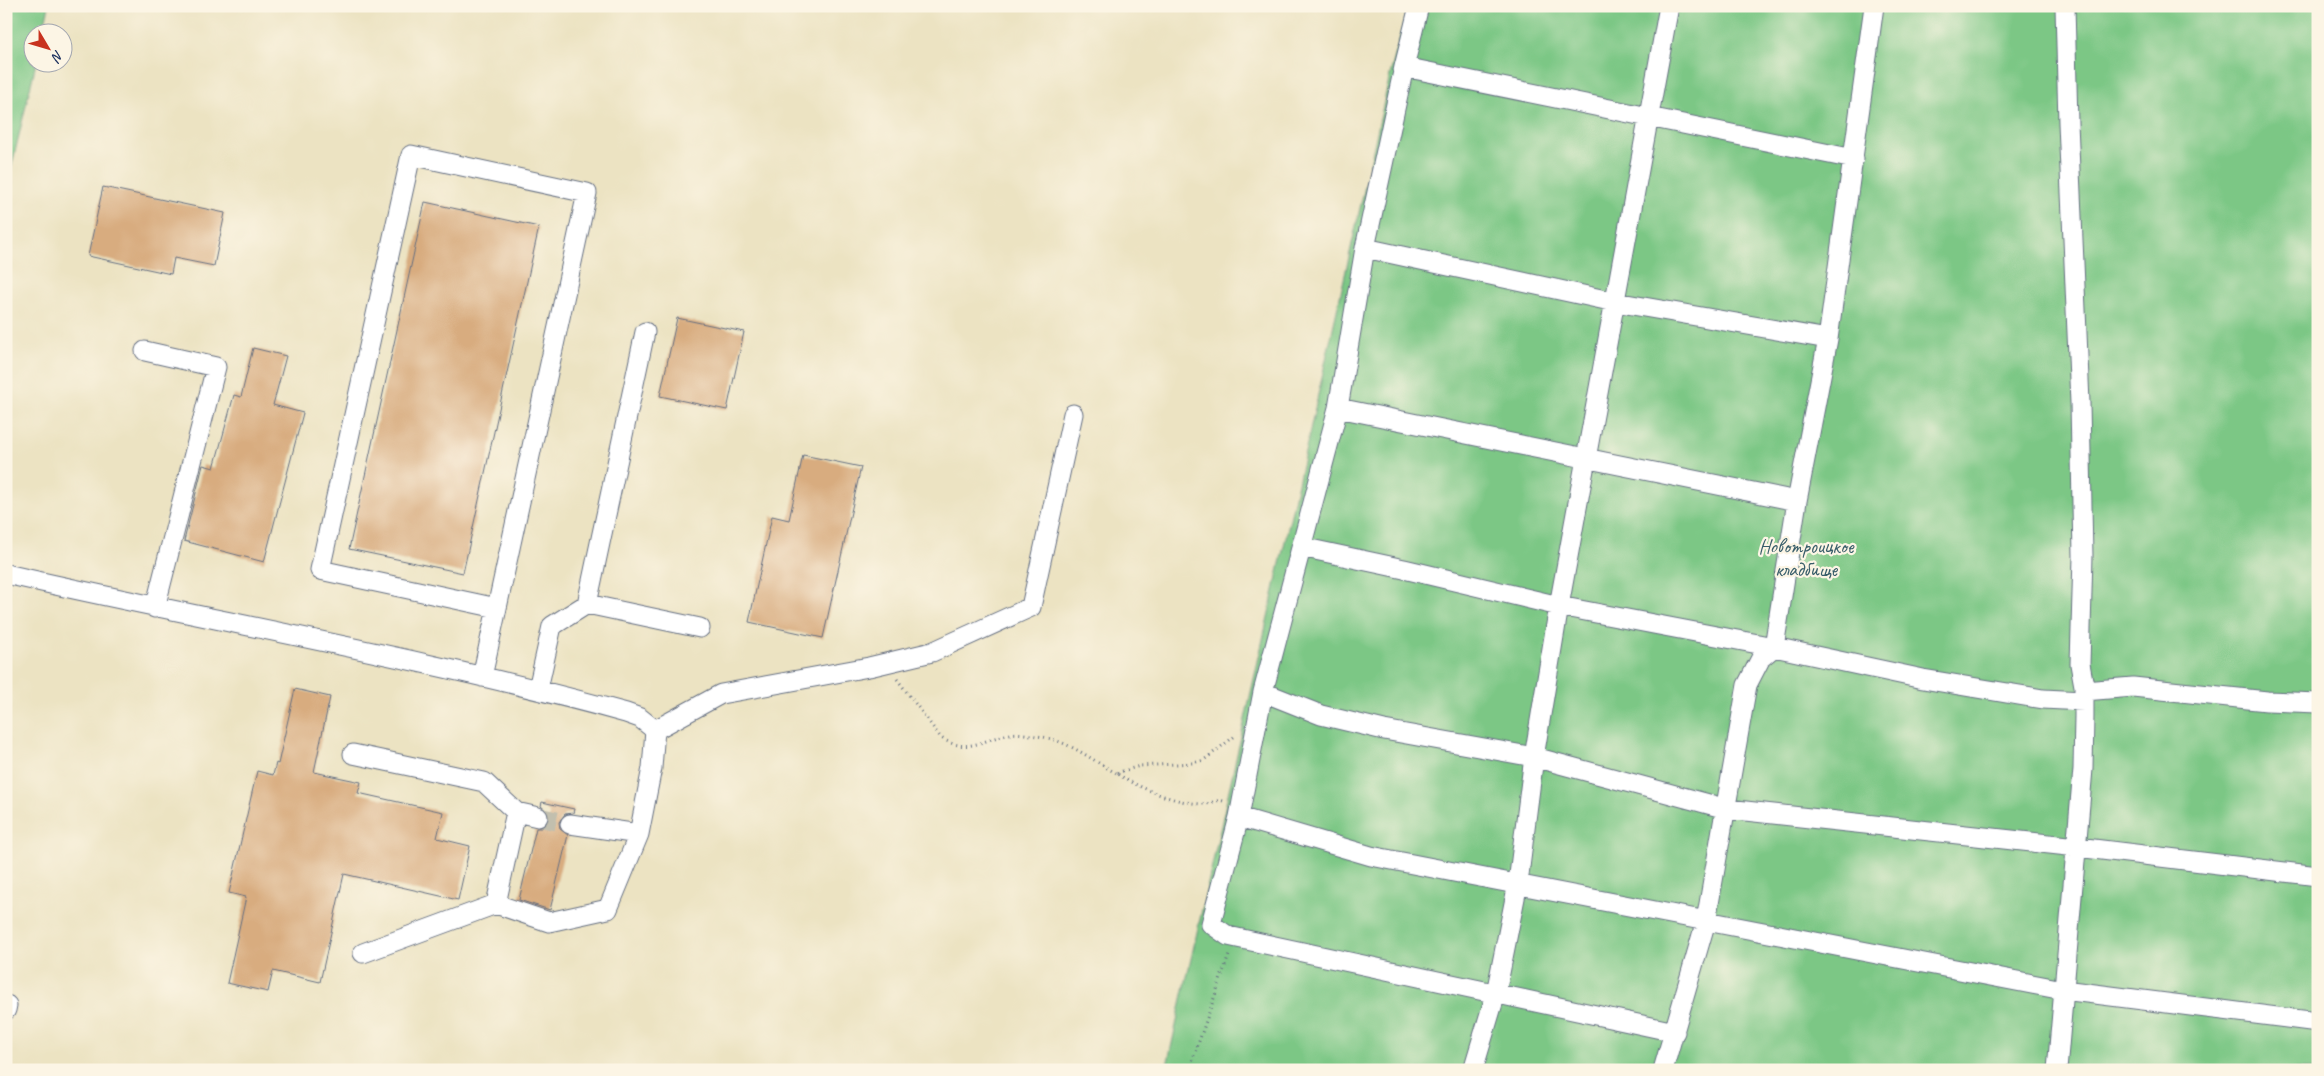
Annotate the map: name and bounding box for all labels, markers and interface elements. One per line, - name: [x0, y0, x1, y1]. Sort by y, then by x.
- north arrow: [22, 22, 72, 72]
- text: N: [47, 47, 67, 66]
- park label: Новотроицкое кладбище: [1759, 534, 1855, 582]

